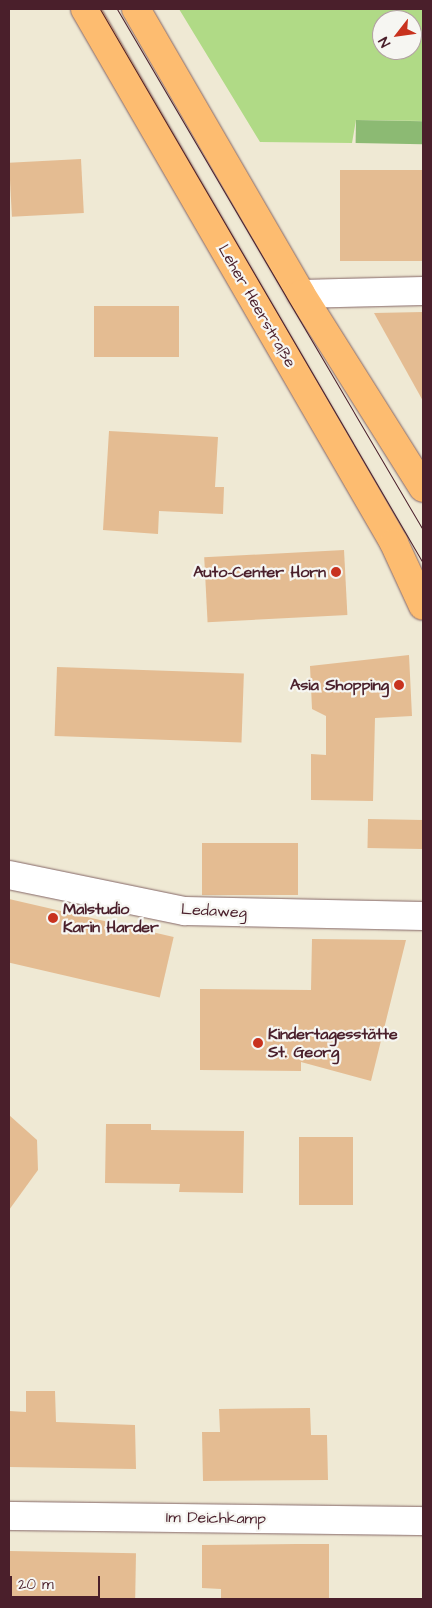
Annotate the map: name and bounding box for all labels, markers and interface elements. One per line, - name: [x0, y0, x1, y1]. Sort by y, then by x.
- north arrow: [372, 10, 422, 60]
- text: N: [374, 33, 396, 51]
- street label: Leher Heerstraße: [214, 241, 300, 371]
- place label: Auto-Center Horn: [193, 562, 326, 582]
- marker: Auto-Center Horn: [330, 566, 342, 578]
- place label: Asia Shopping: [290, 675, 389, 695]
- marker: Asia Shopping: [393, 679, 405, 691]
- place label: Malstudio Karin Harder: [63, 899, 159, 937]
- street label: Ledaweg: [181, 900, 247, 922]
- marker: Malstudio Karin Harder: [47, 912, 59, 924]
- place label: Kindertagesstätte St. Georg: [268, 1024, 398, 1062]
- marker: Kindertagesstätte St. Georg: [252, 1037, 264, 1049]
- street label: Im Deichkamp: [166, 1508, 266, 1528]
- scale bar: [12, 1566, 102, 1598]
- text: 20 m: [18, 1574, 54, 1595]

